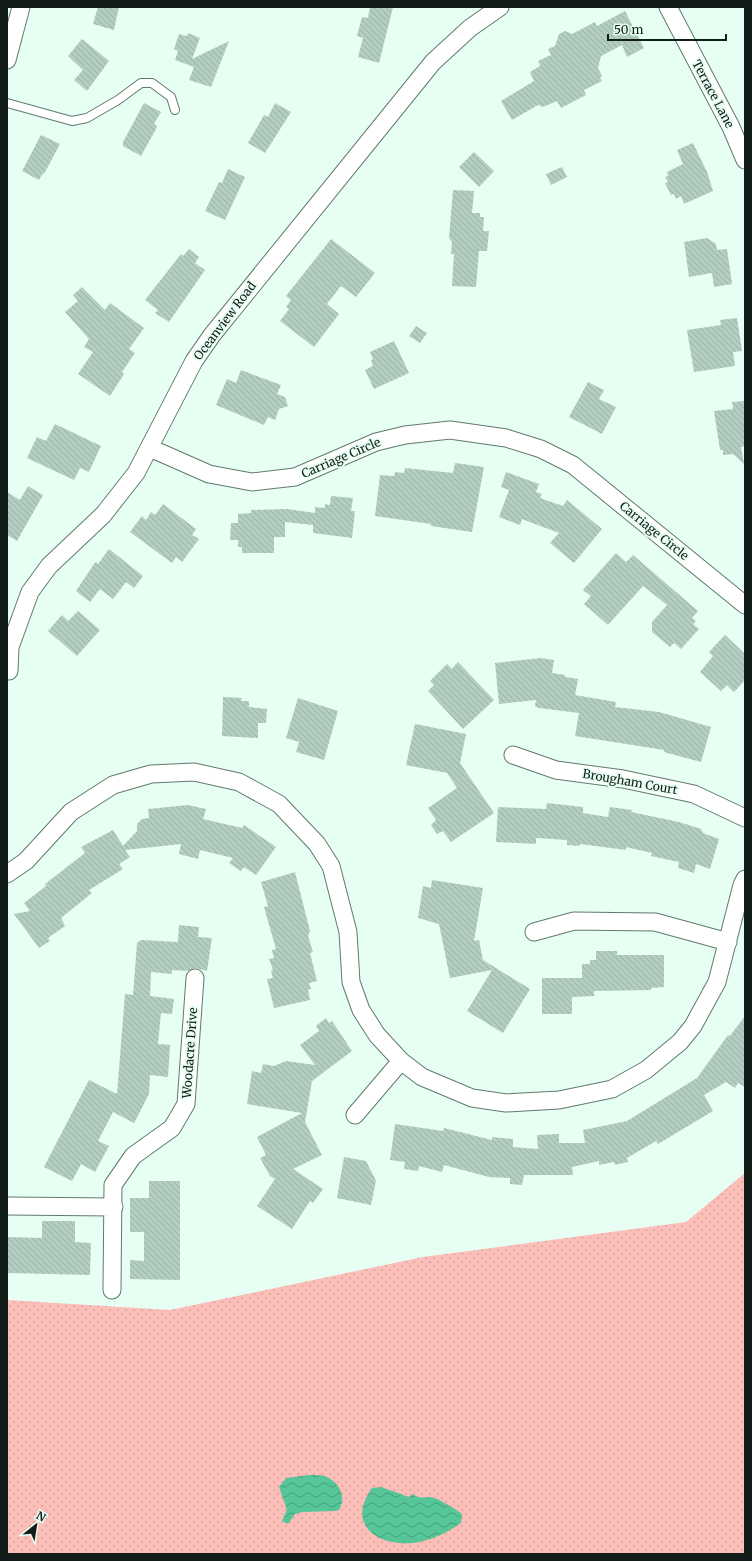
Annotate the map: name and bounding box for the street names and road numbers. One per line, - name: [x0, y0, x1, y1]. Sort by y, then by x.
- street label: Terrace Lane: [689, 57, 738, 130]
- street label: Oceanview Road: [190, 278, 259, 363]
- street label: Carriage Circle: [299, 434, 383, 481]
- street label: Carriage Circle: [617, 498, 692, 563]
- street label: Brougham Court: [582, 766, 679, 797]
- street label: Woodacre Drive: [179, 1007, 200, 1100]

